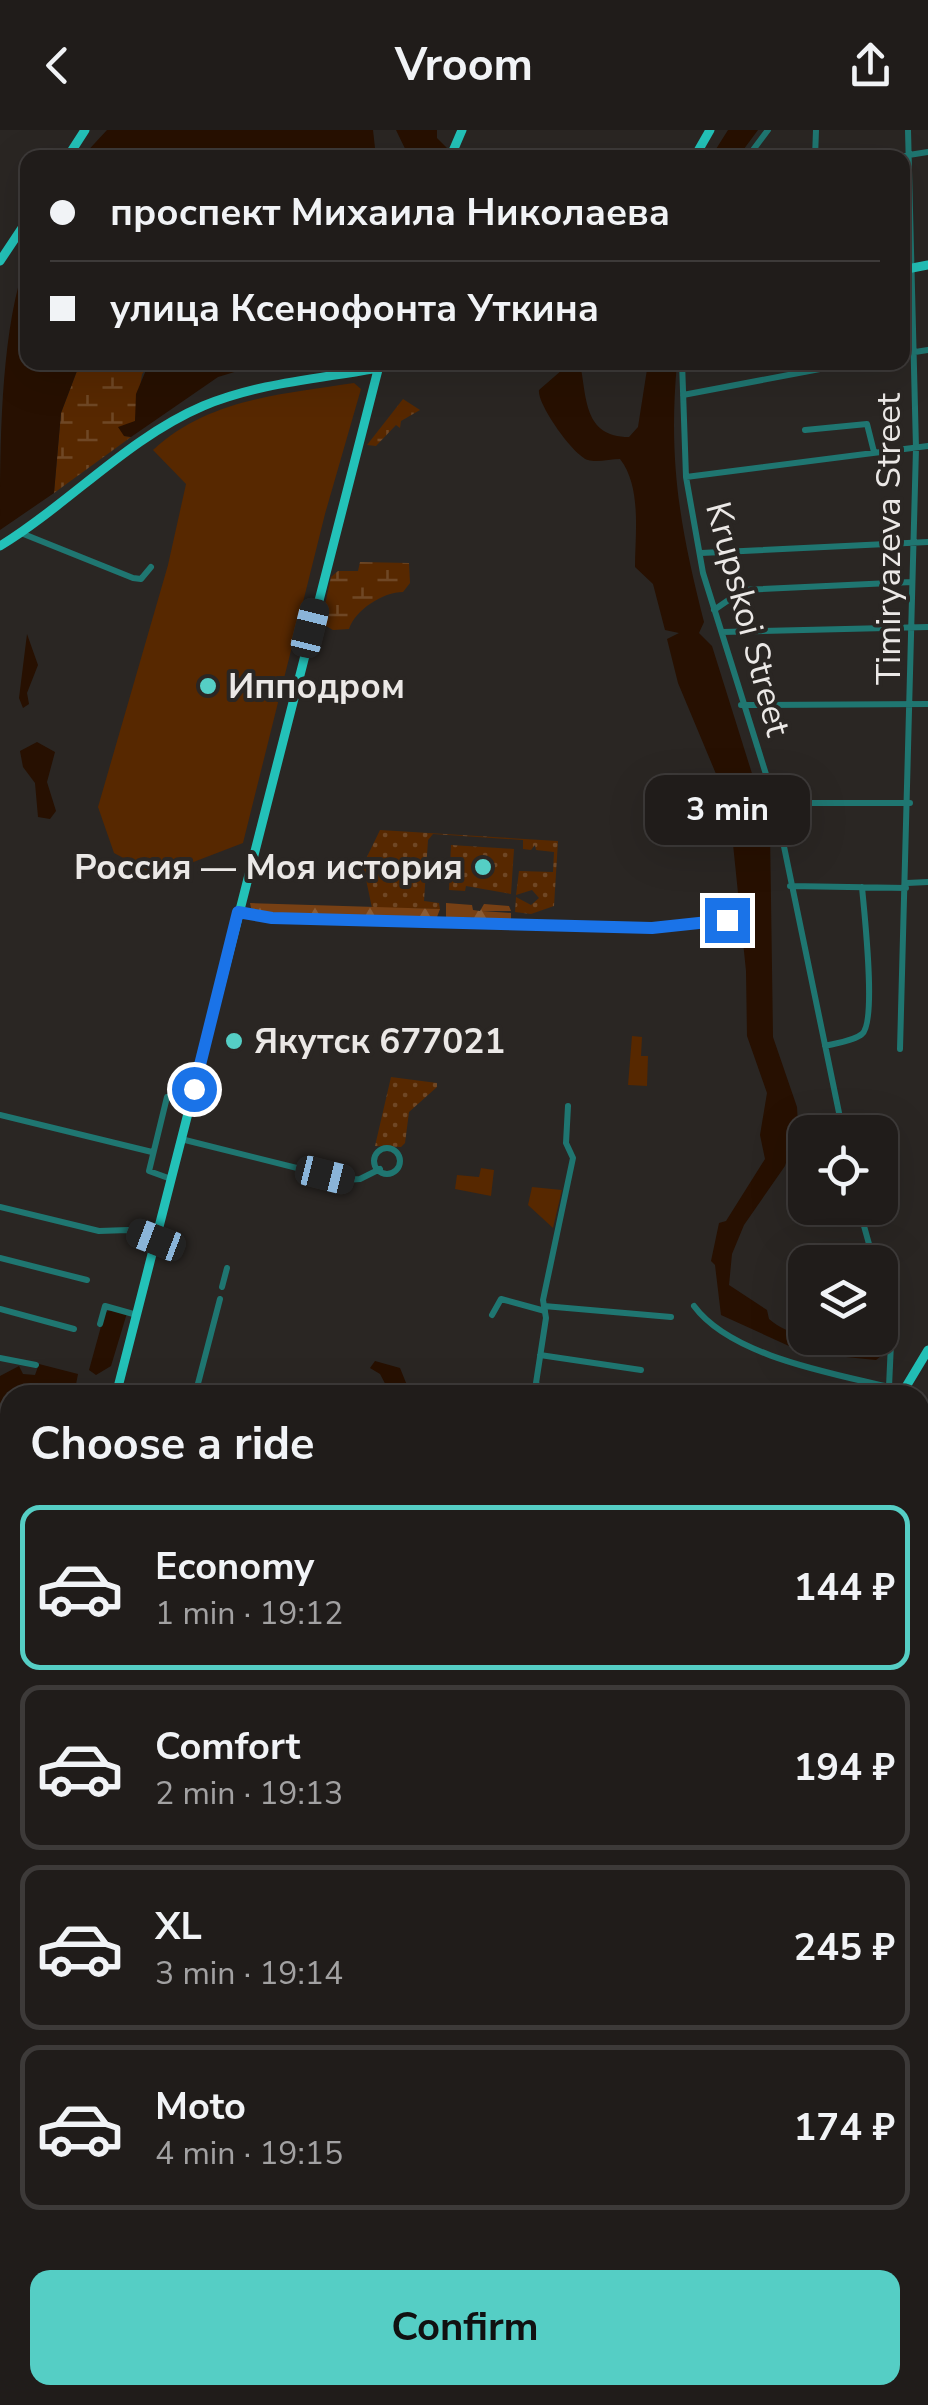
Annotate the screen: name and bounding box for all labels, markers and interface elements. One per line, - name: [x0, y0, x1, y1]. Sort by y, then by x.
- text: Vroom: [395, 35, 533, 96]
- icon: back: [30, 38, 85, 93]
- icon: share: [843, 38, 898, 93]
- text: проспект Михаила Николаева: [110, 187, 670, 238]
- text: улица Ксенофонта Уткина: [110, 283, 599, 334]
- street label: Timiryazeva Street: [865, 392, 912, 685]
- street label: Krupskoi Street: [694, 497, 802, 742]
- car: [288, 595, 332, 661]
- place label: Ипподром: [228, 663, 405, 710]
- marker: Ипподром: [197, 675, 219, 697]
- callout: 3 min: [644, 775, 810, 845]
- text: 3 min: [686, 788, 769, 831]
- place label: Россия — Моя история: [74, 844, 463, 891]
- marker: Россия — Моя история: [472, 856, 494, 878]
- route end: [705, 898, 750, 943]
- place label: Якутск 677021: [254, 1018, 505, 1065]
- marker: Якутск 677021: [223, 1030, 245, 1052]
- route start: [172, 1067, 217, 1112]
- map controls: [788, 1115, 898, 1355]
- button: locate: [788, 1115, 898, 1225]
- car: [292, 1153, 358, 1197]
- car: [123, 1215, 189, 1265]
- button: layers: [788, 1245, 898, 1355]
- text: Choose a ride: [30, 1414, 315, 1475]
- text: Economy: [155, 1541, 314, 1592]
- icon: car: [35, 1543, 125, 1633]
- text: 144 ₽: [794, 1562, 895, 1613]
- text: 1 min · 19:12: [155, 1592, 343, 1635]
- text: Comfort: [155, 1721, 300, 1772]
- icon: car: [35, 1723, 125, 1813]
- text: 194 ₽: [794, 1742, 895, 1793]
- text: 2 min · 19:13: [155, 1772, 343, 1815]
- text: XL: [155, 1901, 202, 1952]
- icon: car: [35, 1903, 125, 1993]
- text: 245 ₽: [794, 1922, 895, 1973]
- text: 3 min · 19:14: [155, 1952, 343, 1995]
- text: Moto: [155, 2081, 246, 2132]
- icon: car: [35, 2083, 125, 2173]
- text: 174 ₽: [794, 2102, 895, 2153]
- text: 4 min · 19:15: [155, 2132, 343, 2175]
- button: Confirm: [30, 2270, 900, 2385]

